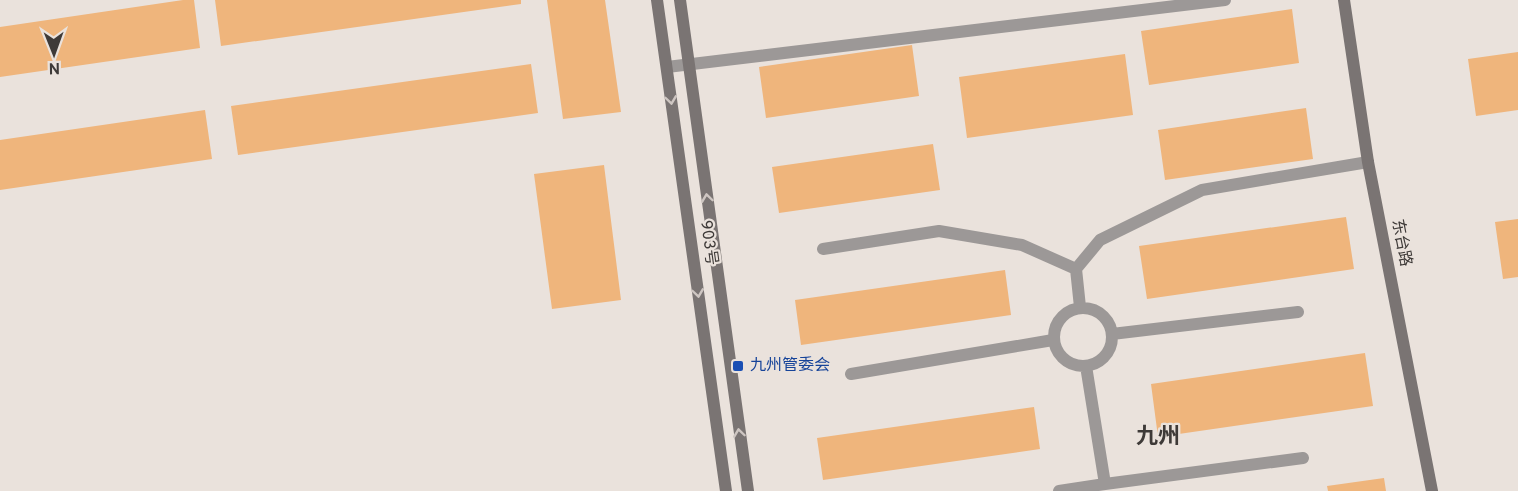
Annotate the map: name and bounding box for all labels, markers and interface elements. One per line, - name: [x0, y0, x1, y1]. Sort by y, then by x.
- north arrow: [24, 24, 84, 84]
- text: N: [48, 57, 60, 77]
- one-way arrow: [665, 95, 677, 104]
- one-way arrow: [702, 194, 714, 203]
- street label: 东台路: [1387, 218, 1415, 268]
- street label: 903号: [695, 219, 721, 267]
- one-way arrow: [691, 288, 704, 297]
- place label: 九州管委会: [750, 356, 830, 376]
- marker: 九州管委会: [731, 359, 745, 373]
- district label: 九州: [1136, 424, 1180, 451]
- one-way arrow: [734, 429, 746, 438]

